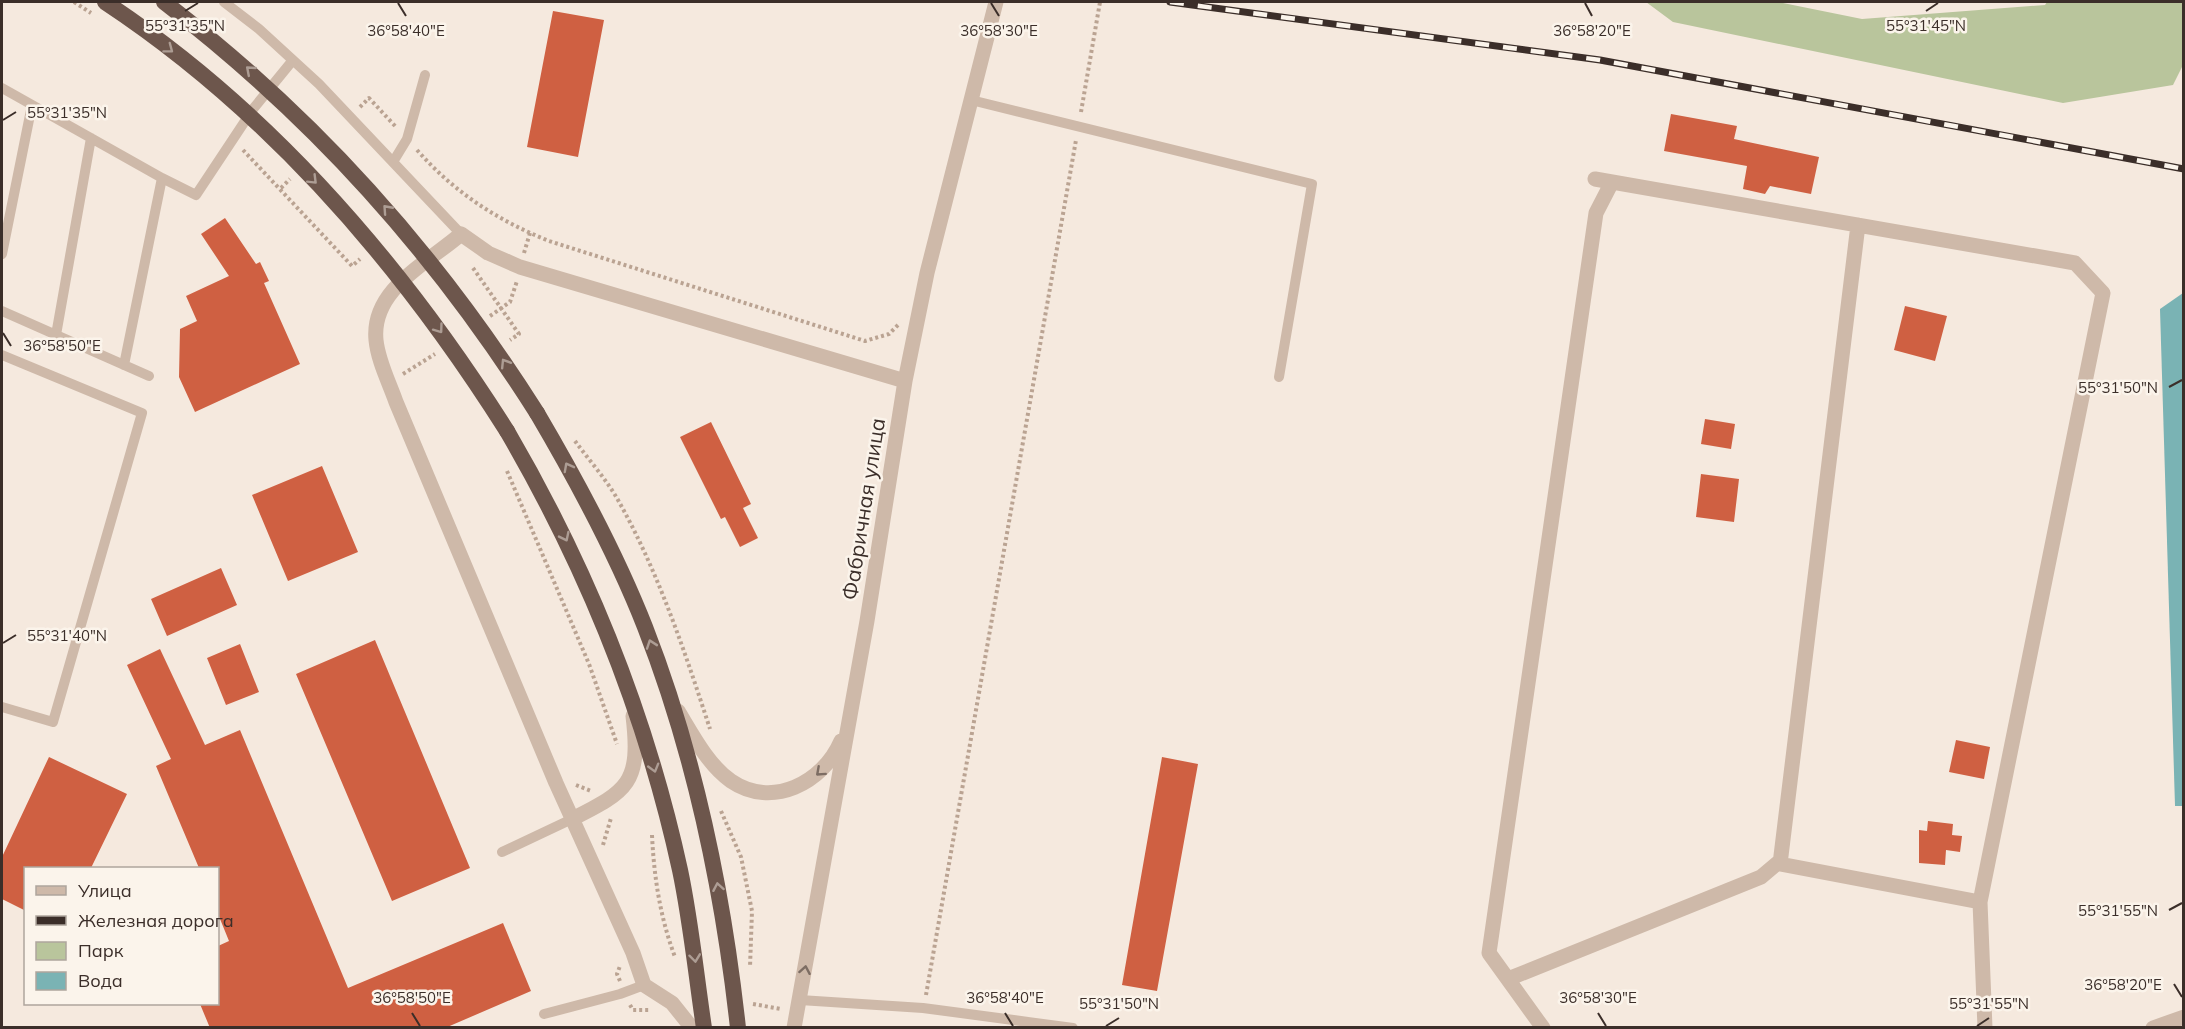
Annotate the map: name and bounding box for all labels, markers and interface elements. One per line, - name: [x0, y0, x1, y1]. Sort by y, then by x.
- text: 55°31'35"N: [145, 16, 225, 35]
- text: 55°31'45"N: [1886, 16, 1966, 35]
- text: 36°58'40"E: [367, 21, 445, 40]
- text: 36°58'30"E: [960, 21, 1038, 40]
- text: 36°58'20"E: [1553, 21, 1631, 40]
- one-way arrow: [162, 42, 173, 53]
- one-way arrow: [246, 66, 257, 77]
- text: 55°31'35"N: [27, 103, 107, 122]
- one-way arrow: [307, 173, 317, 184]
- one-way arrow: [383, 205, 394, 215]
- one-way arrow: [432, 322, 443, 333]
- text: 36°58'50"E: [23, 336, 101, 355]
- one-way arrow: [501, 359, 513, 369]
- text: 55°31'50"N: [2078, 378, 2158, 397]
- street label: Фабричная улица: [836, 416, 890, 602]
- one-way arrow: [564, 463, 575, 474]
- one-way arrow: [557, 531, 569, 542]
- text: 55°31'40"N: [27, 626, 107, 645]
- one-way arrow: [645, 639, 658, 650]
- one-way arrow: [647, 762, 659, 773]
- one-way arrow: [816, 765, 827, 776]
- legend: [24, 867, 219, 1005]
- text: Улица: [77, 879, 132, 902]
- one-way arrow: [712, 882, 725, 892]
- text: 55°31'55"N: [2078, 901, 2158, 920]
- text: Железная дорога: [78, 909, 234, 932]
- text: Парк: [78, 939, 124, 962]
- one-way arrow: [688, 954, 701, 963]
- one-way arrow: [798, 965, 811, 975]
- text: Вода: [78, 969, 123, 992]
- text: 36°58'20"E: [2084, 975, 2162, 994]
- text: 36°58'50"E: [373, 988, 451, 1007]
- text: 36°58'40"E: [966, 988, 1044, 1007]
- text: 36°58'30"E: [1559, 988, 1637, 1007]
- text: 55°31'50"N: [1079, 994, 1159, 1013]
- text: 55°31'55"N: [1949, 994, 2029, 1013]

